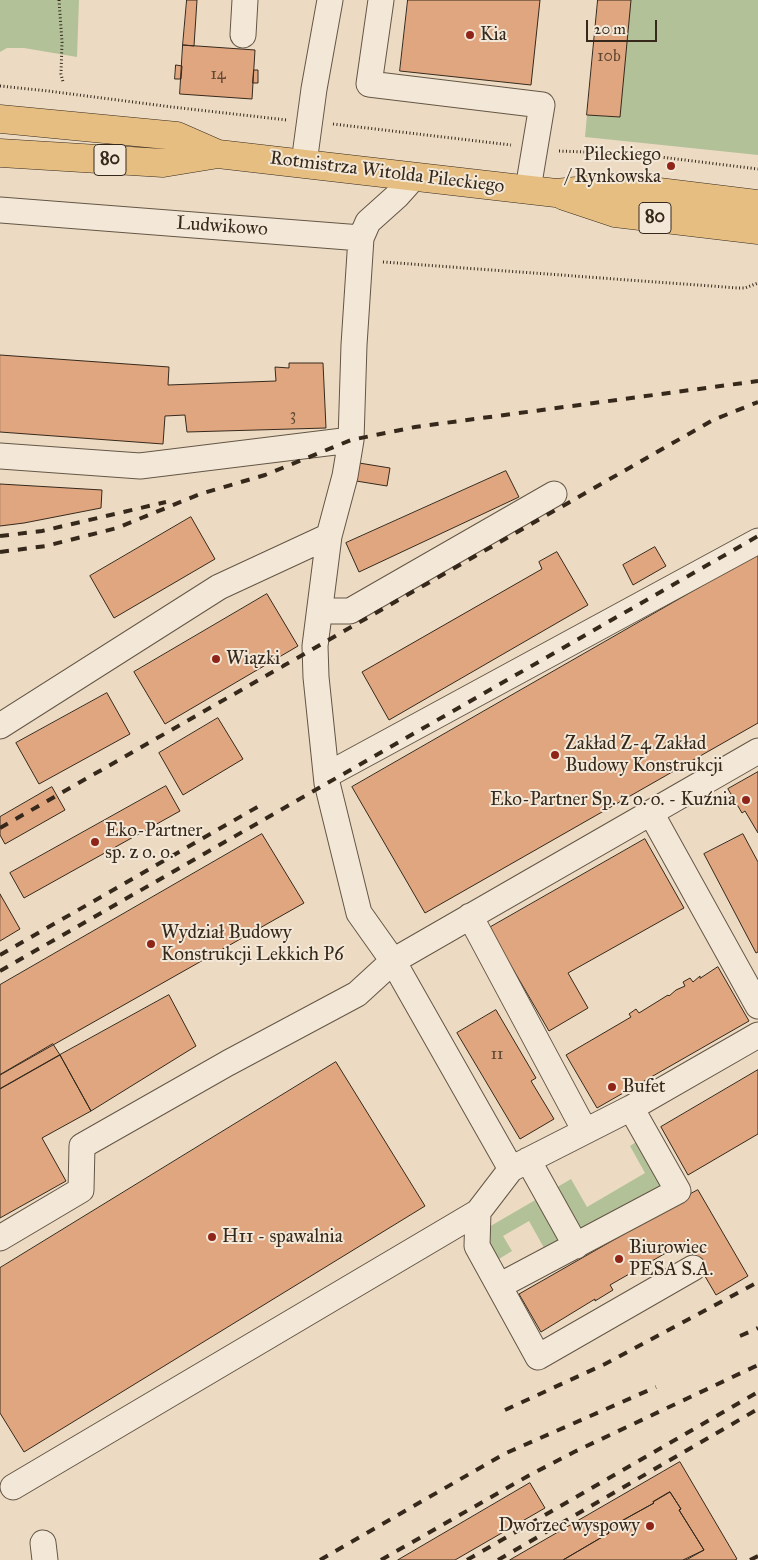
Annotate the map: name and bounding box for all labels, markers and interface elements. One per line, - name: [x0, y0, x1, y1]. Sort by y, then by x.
- scale bar: [588, 10, 659, 42]
- text: 20 m: [594, 20, 626, 38]
- place label: Kia: [480, 24, 507, 46]
- marker: Kia: [464, 29, 476, 41]
- house number: 10b: [597, 47, 621, 67]
- house number: 14: [210, 65, 226, 85]
- road number: 80: [94, 144, 126, 176]
- place label: Pileckiego / Rynkowska: [565, 144, 661, 188]
- street label: Rotmistrza Witolda Pileckiego: [268, 147, 506, 199]
- marker: Pileckiego / Rynkowska: [665, 160, 677, 172]
- road number: 80: [639, 202, 671, 234]
- street label: Ludwikowo: [176, 212, 268, 242]
- house number: 3: [290, 406, 296, 426]
- place label: Wiązki: [226, 648, 280, 670]
- marker: Wiązki: [210, 653, 222, 665]
- place label: Zakład Z-4 Zakład Budowy Konstrukcji: [565, 733, 723, 777]
- marker: Zakład Z-4 Zakład Budowy Konstrukcji: [549, 749, 561, 761]
- place label: Eko-Partner Sp. z o. o. - Kuźnia: [490, 789, 736, 811]
- marker: Eko-Partner Sp. z o. o. - Kuźnia: [740, 794, 752, 806]
- place label: Eko-Partner sp. z o. o.: [105, 820, 202, 864]
- marker: Eko-Partner sp. z o. o.: [89, 836, 101, 848]
- place label: Wydział Budowy Konstrukcji Lekkich P6: [161, 922, 344, 966]
- marker: Wydział Budowy Konstrukcji Lekkich P6: [145, 938, 157, 950]
- house number: 11: [491, 1045, 503, 1065]
- place label: Bufet: [622, 1076, 666, 1098]
- marker: Bufet: [606, 1081, 618, 1093]
- place label: H11 - spawalnia: [222, 1226, 343, 1248]
- marker: H11 - spawalnia: [206, 1231, 218, 1243]
- place label: Biurowiec PESA S.A.: [629, 1237, 713, 1281]
- marker: Biurowiec PESA S.A.: [613, 1253, 625, 1265]
- place label: Dworzec wyspowy: [498, 1515, 640, 1537]
- marker: Dworzec wyspowy: [644, 1520, 656, 1532]

